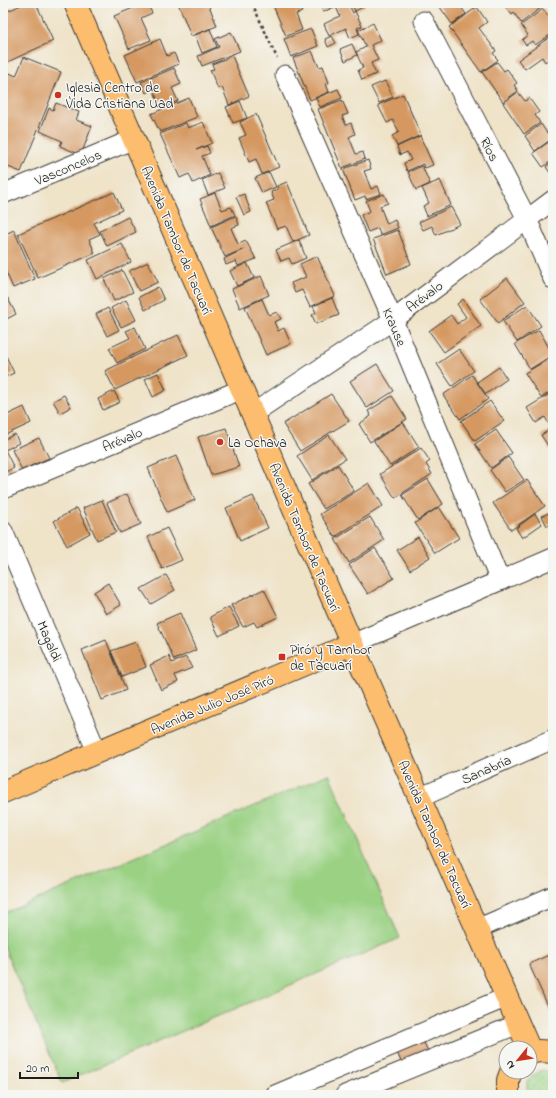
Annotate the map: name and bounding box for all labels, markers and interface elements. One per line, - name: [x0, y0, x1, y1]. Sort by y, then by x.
- place label: Iglesia Centro de Vida Cristiana Uad: [65, 78, 174, 115]
- marker: Iglesia Centro de Vida Cristiana Uad: [53, 90, 63, 100]
- street label: Ríos: [474, 134, 504, 165]
- street label: Vasconcelos: [31, 145, 105, 192]
- street label: Avenida Tambor de Tacuarí: [135, 163, 217, 319]
- street label: Arévalo: [402, 276, 448, 318]
- street label: Krause: [376, 305, 411, 351]
- street label: Arévalo: [99, 423, 146, 458]
- place label: La Ochava: [228, 433, 287, 454]
- marker: La Ochava: [215, 437, 225, 447]
- street label: Avenida Tambor de Tacuarí: [263, 460, 345, 616]
- street label: Magaldi: [30, 618, 67, 666]
- place label: Piró y Tambor de Tacuarí: [290, 640, 372, 677]
- marker: Piró y Tambor de Tacuarí: [277, 652, 287, 662]
- street label: Avenida Julio José Piró: [148, 670, 277, 741]
- street label: Sanabria: [458, 750, 515, 791]
- street label: Avenida Tambor de Tacuarí: [392, 757, 476, 912]
- north arrow: [498, 1040, 538, 1080]
- scale bar: [20, 1054, 78, 1080]
- text: N: [501, 1057, 519, 1072]
- text: 20 m: [26, 1060, 49, 1078]

